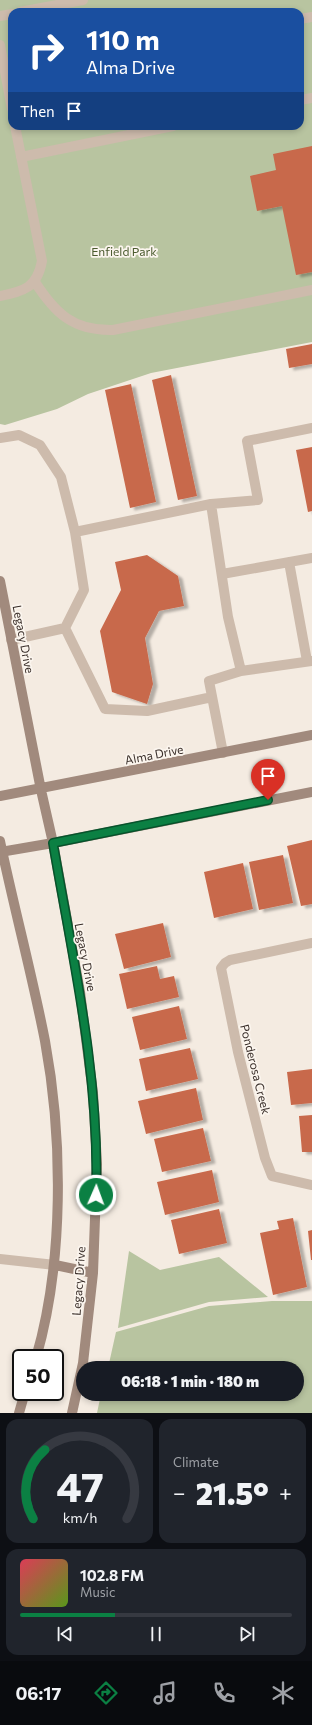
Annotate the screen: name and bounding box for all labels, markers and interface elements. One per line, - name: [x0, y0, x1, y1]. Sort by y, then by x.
- text: 110 m: [86, 22, 160, 56]
- icon: right: [20, 24, 72, 76]
- text: Alma Drive: [86, 56, 175, 78]
- icon: arrive: [63, 100, 85, 122]
- text: Then: [20, 102, 55, 120]
- park label: Enfield Park: [91, 244, 157, 258]
- street label: Legacy Drive: [11, 604, 37, 674]
- street label: Alma Drive: [124, 741, 184, 767]
- pin: [251, 759, 285, 800]
- icon: arrive: [257, 765, 279, 787]
- street label: Legacy Drive: [73, 922, 99, 992]
- street label: Ponderosa Creek: [238, 1023, 274, 1116]
- position arrow: [75, 1174, 117, 1216]
- street label: Legacy Drive: [69, 1246, 87, 1316]
- speed limit sign: 50: [12, 1349, 64, 1401]
- text: 06:18 · 1 min · 180 m: [121, 1372, 259, 1390]
- text: Climate: [173, 1454, 219, 1470]
- text: 47: [56, 1460, 103, 1511]
- text: 21.5°: [196, 1474, 269, 1511]
- text: −: [173, 1479, 186, 1506]
- text: +: [279, 1479, 292, 1506]
- text: km/h: [62, 1508, 97, 1526]
- text: 102.8 FM: [80, 1566, 144, 1584]
- text: Music: [80, 1584, 115, 1600]
- icon: previous: [54, 1623, 76, 1645]
- icon: pause: [145, 1623, 167, 1645]
- icon: next: [236, 1623, 258, 1645]
- icon: directions: [92, 1679, 120, 1707]
- icon: music: [151, 1679, 179, 1707]
- icon: phone: [210, 1679, 238, 1707]
- icon: climate: [269, 1679, 297, 1707]
- text: 06:17: [15, 1682, 61, 1704]

